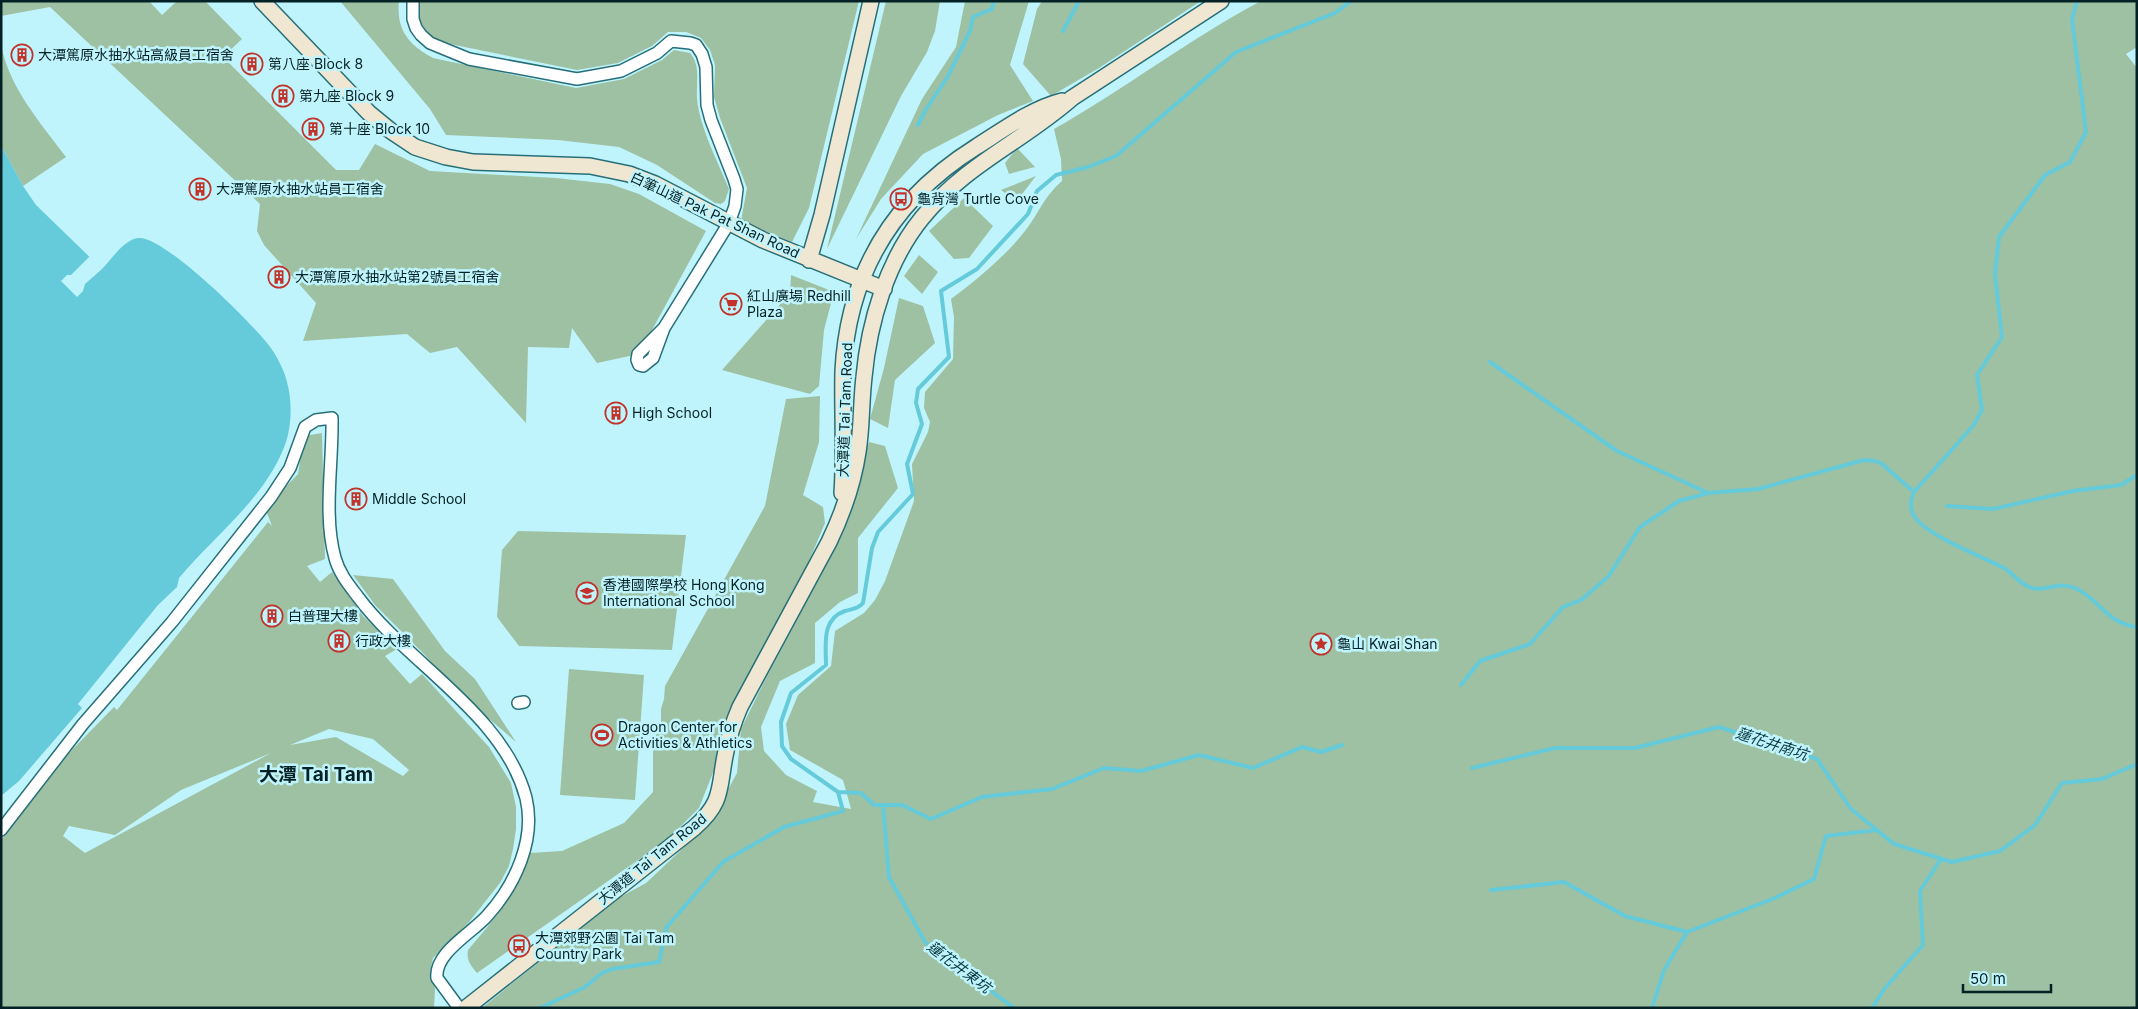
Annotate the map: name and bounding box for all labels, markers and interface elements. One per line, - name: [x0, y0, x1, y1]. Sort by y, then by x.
- building icon: 大潭篤原水抽水站高級員工宿舍: [10, 43, 34, 67]
- place label: 大潭篤原水抽水站高級員工宿舍: [38, 46, 234, 63]
- building icon: 第八座 Block 8: [240, 52, 264, 76]
- place label: 第八座 Block 8: [268, 55, 363, 72]
- building icon: 第九座 Block 9: [271, 84, 295, 108]
- place label: 第九座 Block 9: [299, 87, 394, 104]
- building icon: 第十座 Block 10: [301, 117, 325, 141]
- place label: 第十座 Block 10: [329, 120, 430, 137]
- street label: 白筆山道 Pak Pat Shan Road: [628, 168, 803, 261]
- building icon: 大潭篤原水抽水站員工宿舍: [188, 177, 212, 201]
- place label: 大潭篤原水抽水站員工宿舍: [216, 180, 384, 197]
- bus stop icon: 龜背灣 Turtle Cove: [889, 187, 913, 211]
- place label: 龜背灣 Turtle Cove: [917, 190, 1039, 207]
- building icon: 大潭篤原水抽水站第2號員工宿舍: [267, 265, 291, 289]
- place label: 大潭篤原水抽水站第2號員工宿舍: [295, 268, 500, 285]
- place label: 紅山廣場 Redhill Plaza: [747, 287, 851, 320]
- supermarket icon: 紅山廣場 Redhill Plaza: [719, 292, 743, 316]
- street label: 大潭道 Tai Tam Road: [834, 342, 855, 478]
- building icon: High School: [604, 401, 628, 425]
- place label: High School: [632, 404, 712, 421]
- building icon: Middle School: [344, 487, 368, 511]
- place label: Middle School: [372, 490, 466, 507]
- place label: 香港國際學校 Hong Kong International School: [603, 576, 765, 609]
- school or university icon: 香港國際學校 Hong Kong International School: [575, 581, 599, 605]
- building icon: 白普理大樓: [260, 604, 284, 628]
- place label: 白普理大樓: [288, 607, 358, 624]
- building icon: 行政大樓: [327, 629, 351, 653]
- place label: 行政大樓: [355, 632, 411, 649]
- place icon: 龜山 Kwai Shan: [1309, 632, 1333, 656]
- place label: 龜山 Kwai Shan: [1337, 635, 1438, 652]
- place label: Dragon Center for Activities & Athletics: [618, 718, 752, 751]
- sports icon: Dragon Center for Activities & Athletics: [590, 723, 614, 747]
- water label: 蓮花井南坑: [1734, 723, 1813, 765]
- district label: 大潭 Tai Tam: [259, 763, 373, 786]
- street label: 大潭道 Tai Tam Road: [594, 810, 709, 908]
- place label: 大潭郊野公園 Tai Tam Country Park: [535, 929, 674, 962]
- bus stop icon: 大潭郊野公園 Tai Tam Country Park: [507, 934, 531, 958]
- water label: 蓮花井東坑: [924, 936, 997, 998]
- scale bar: [1963, 962, 2050, 994]
- text: 50 m: [1970, 969, 2006, 988]

